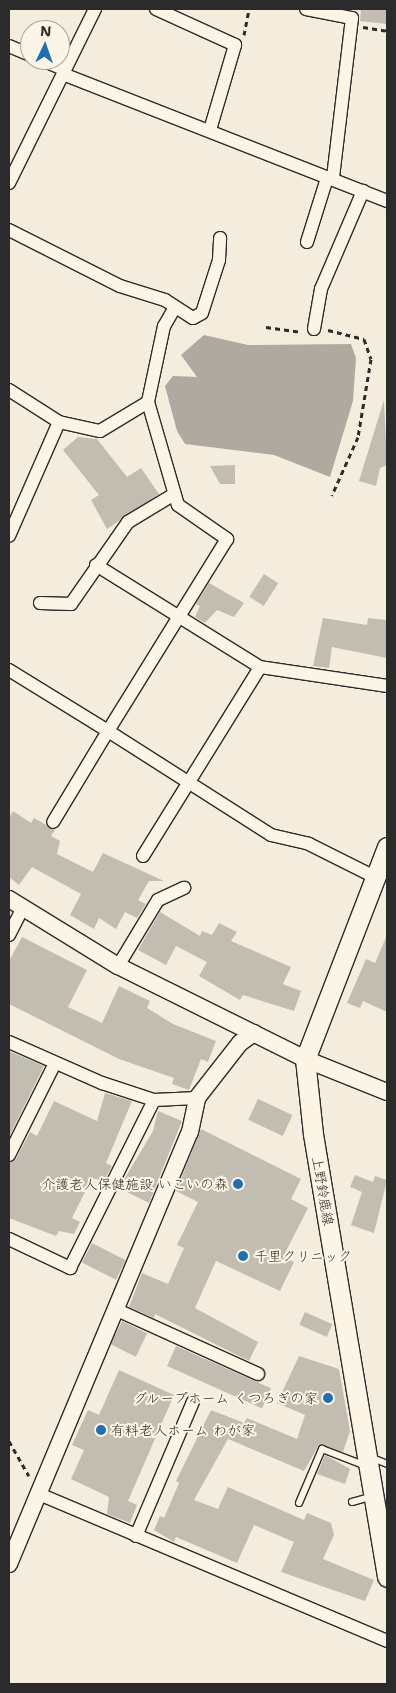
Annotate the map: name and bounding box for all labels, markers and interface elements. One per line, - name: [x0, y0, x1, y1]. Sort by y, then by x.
- north arrow: [20, 20, 70, 70]
- text: N: [40, 22, 52, 40]
- street label: 上野鈴鹿線: [309, 1155, 337, 1227]
- place label: 介護老人保健施設 いこいの森: [41, 1176, 228, 1192]
- marker: 介護老人保健施設 いこいの森: [232, 1178, 244, 1190]
- place label: 千里クリニック: [254, 1248, 352, 1264]
- marker: 千里クリニック: [236, 1249, 250, 1263]
- place label: グループホーム くつろぎの家: [131, 1390, 318, 1406]
- marker: グループホーム くつろぎの家: [322, 1392, 334, 1404]
- place label: 有料老人ホーム わが家: [111, 1422, 256, 1438]
- marker: 有料老人ホーム わが家: [95, 1424, 107, 1436]

